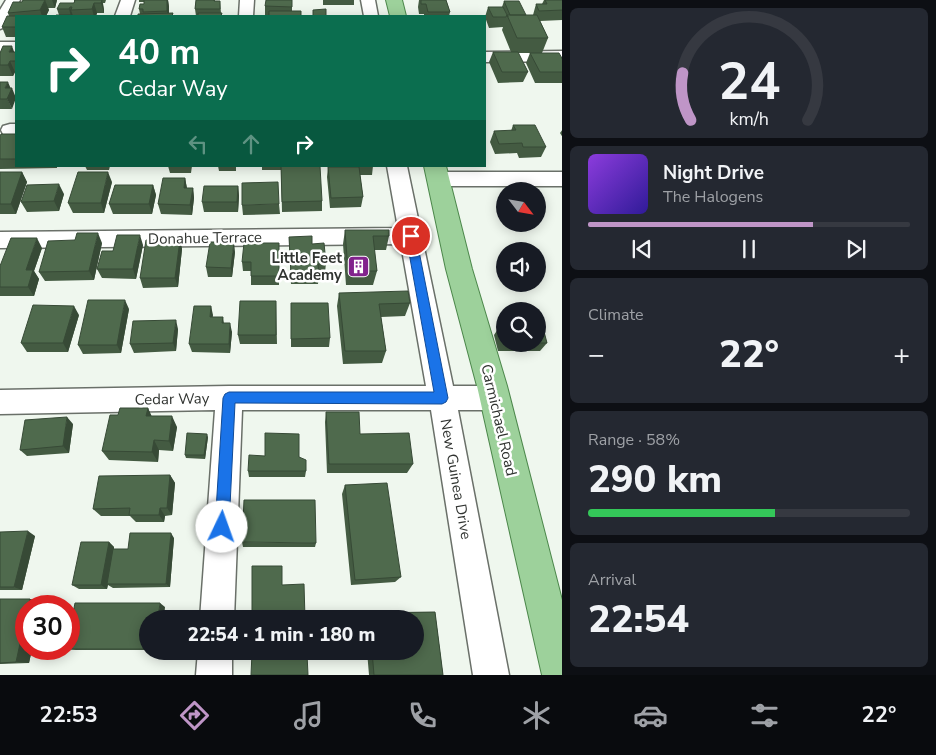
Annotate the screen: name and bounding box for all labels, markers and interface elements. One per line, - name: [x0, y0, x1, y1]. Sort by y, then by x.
- text: 40 m: [118, 29, 200, 76]
- icon: right: [35, 35, 100, 100]
- text: 24: [718, 46, 780, 117]
- text: Cedar Way: [118, 74, 228, 104]
- text: km/h: [729, 107, 769, 131]
- icon: left: [184, 130, 212, 158]
- icon: ahead: [237, 130, 265, 158]
- icon: right: [290, 130, 318, 158]
- text: Night Drive: [663, 160, 764, 186]
- north arrow: [496, 182, 546, 232]
- map controls: [496, 182, 546, 352]
- text: The Halogens: [663, 186, 763, 208]
- pin: [390, 215, 432, 257]
- icon: arrive: [397, 222, 425, 250]
- street label: Donahue Terrace: [148, 227, 262, 249]
- icon: previous: [628, 235, 656, 263]
- icon: pause: [735, 235, 763, 263]
- icon: next: [842, 235, 870, 263]
- button: sound: [496, 242, 546, 292]
- place label: Little Feet Academy: [272, 248, 342, 285]
- building icon: Little Feet Academy: [346, 255, 370, 279]
- button: search: [496, 302, 546, 352]
- text: Climate: [588, 304, 643, 326]
- text: 22°: [719, 329, 779, 380]
- text: −: [588, 336, 605, 374]
- text: +: [893, 336, 910, 374]
- street label: Carmichael Road: [476, 362, 522, 478]
- street label: Cedar Way: [134, 388, 210, 410]
- street label: New Guinea Drive: [436, 417, 476, 541]
- text: Range · 58%: [588, 429, 680, 451]
- text: 290 km: [588, 454, 722, 505]
- position arrow: [195, 500, 247, 552]
- text: Arrival: [588, 569, 636, 591]
- text: 22:54: [588, 594, 689, 645]
- speed limit sign: 30: [15, 595, 80, 660]
- text: 22:54 · 1 min · 180 m: [188, 622, 375, 648]
- icon: directions: [177, 698, 212, 733]
- icon: music: [291, 698, 326, 733]
- icon: phone: [405, 698, 440, 733]
- icon: climate: [519, 698, 554, 733]
- icon: car: [633, 698, 668, 733]
- icon: filters: [747, 698, 782, 733]
- text: 22:53: [40, 700, 98, 730]
- text: 22°: [862, 700, 896, 730]

